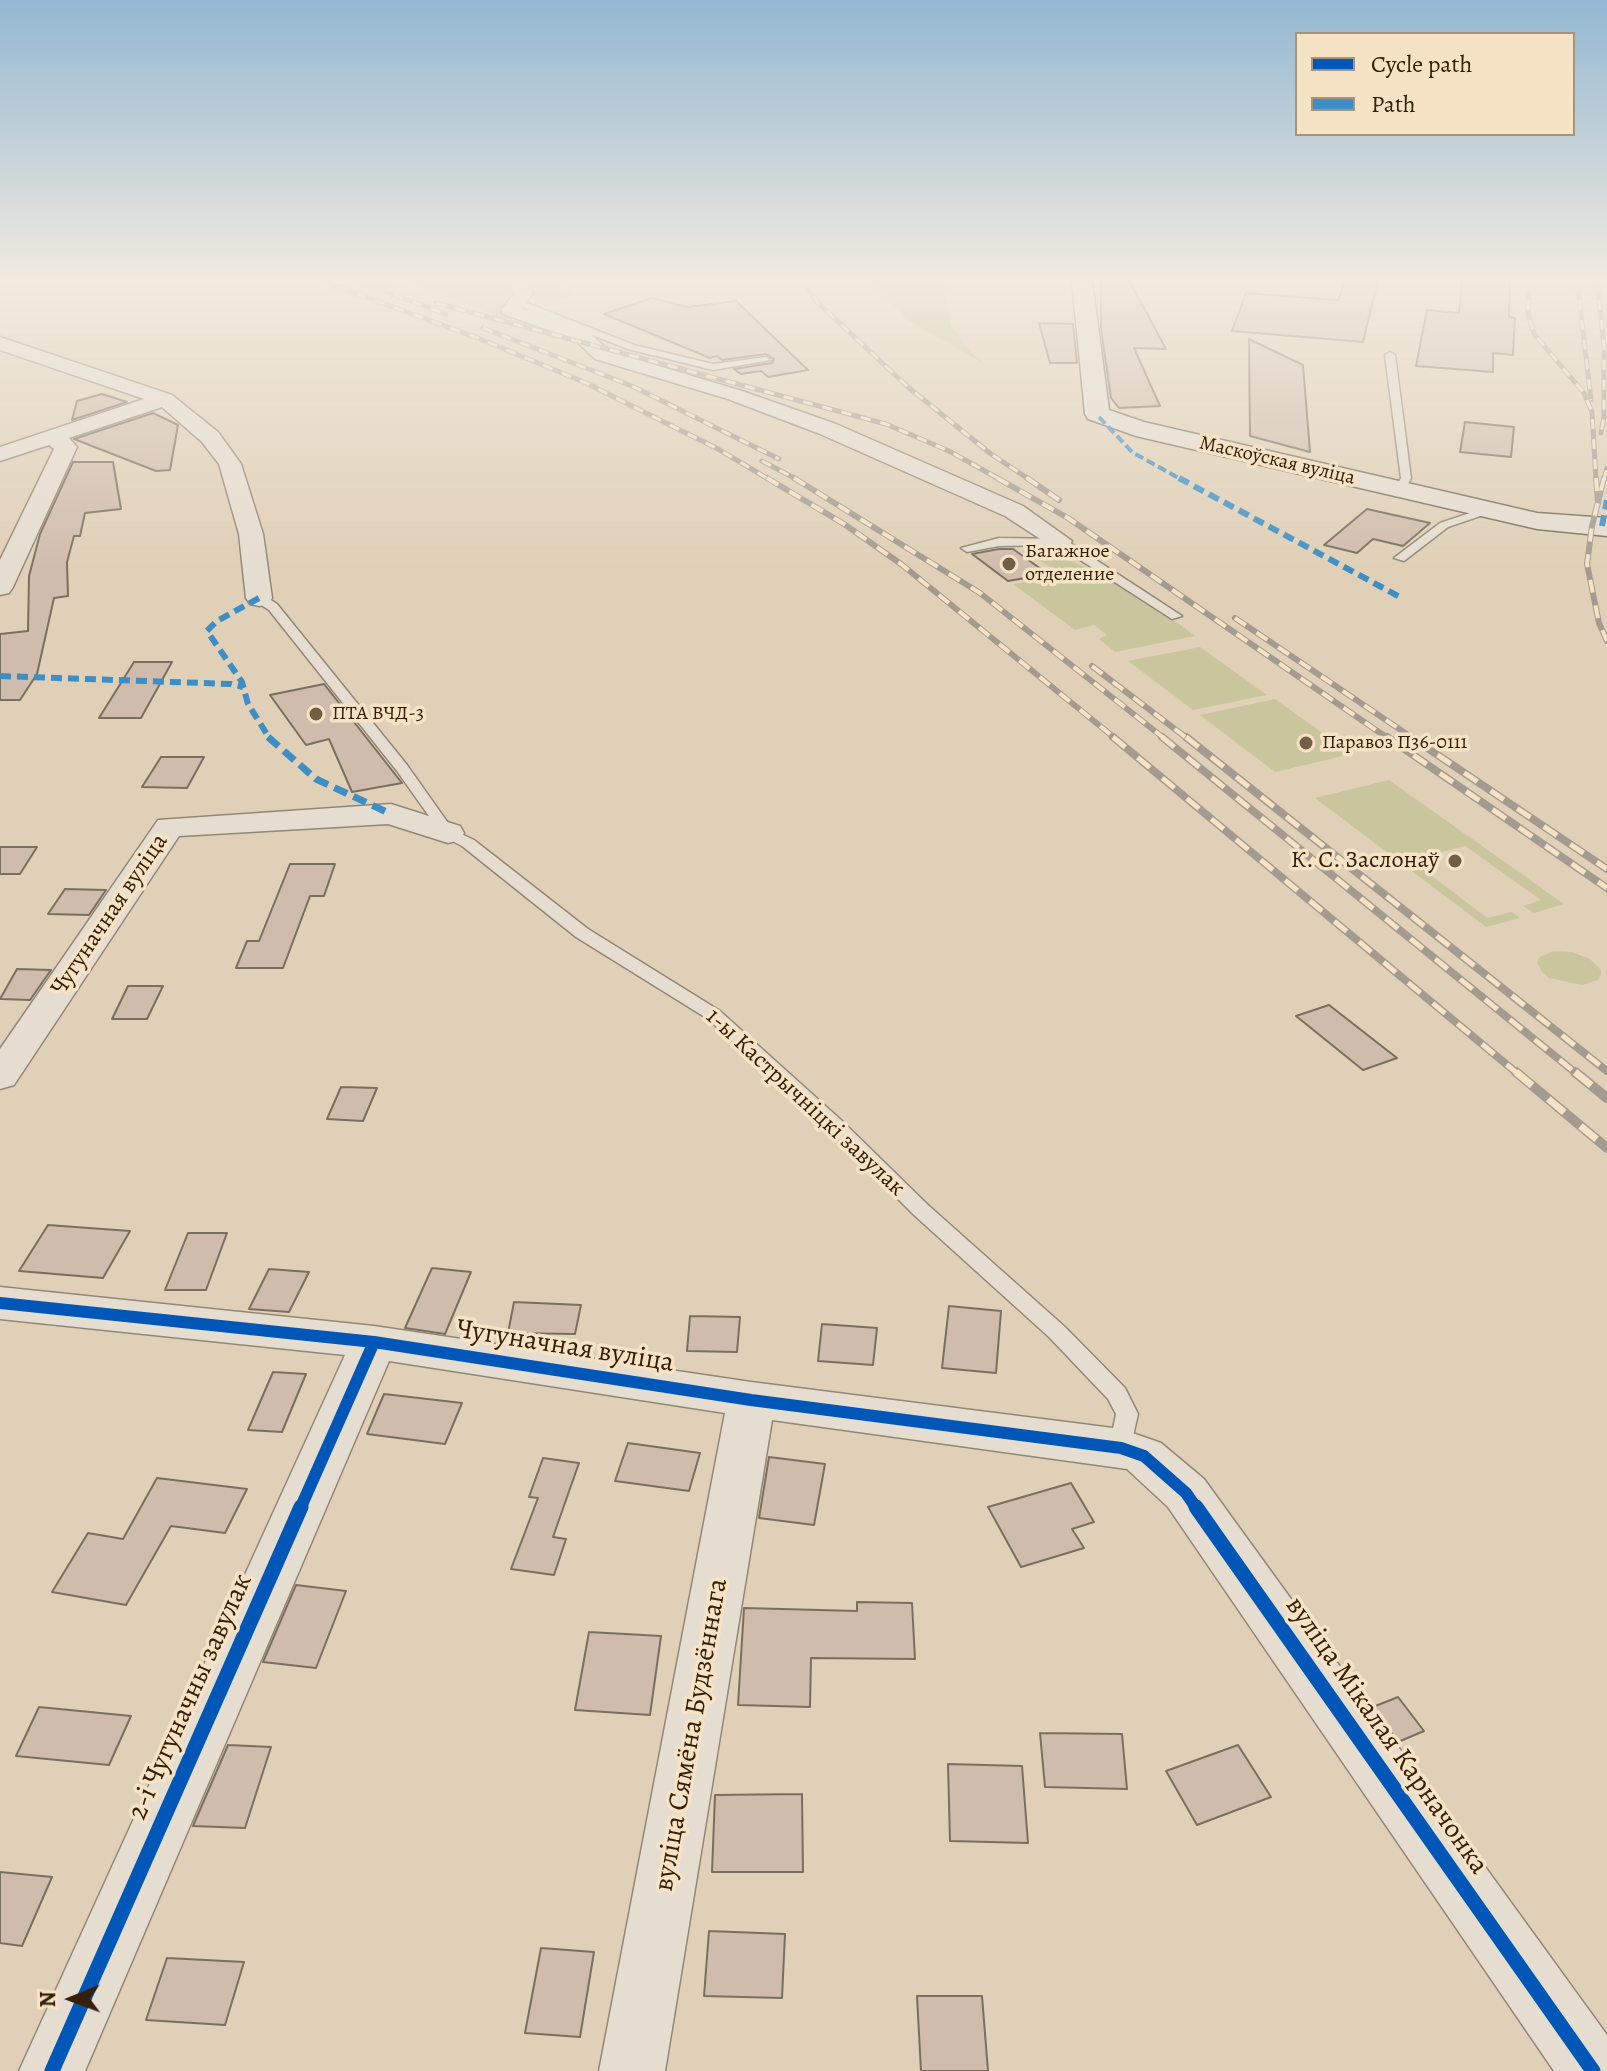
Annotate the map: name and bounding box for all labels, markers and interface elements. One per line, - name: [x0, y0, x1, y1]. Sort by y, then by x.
- legend: [1295, 32, 1575, 136]
- text: Cycle path: [1371, 48, 1472, 80]
- text: Path: [1371, 88, 1416, 120]
- street label: Маскоўская вуліца: [1197, 431, 1357, 491]
- place label: Багажное отделение: [1025, 540, 1114, 587]
- marker: Багажное отделение: [1000, 555, 1018, 573]
- place label: ПТА ВЧД-3: [332, 702, 424, 726]
- marker: ПТА ВЧД-3: [307, 705, 325, 723]
- place label: Паравоз П36-0111: [1322, 731, 1467, 755]
- marker: Паравоз П36-0111: [1297, 734, 1315, 752]
- street label: Чугуначная вуліца: [45, 829, 175, 1001]
- place label: К. С. Заслонаў: [1291, 847, 1439, 875]
- marker: К. С. Заслонаў: [1446, 852, 1464, 870]
- street label: 1-ы Кастрычніцкі завулак: [699, 1003, 911, 1203]
- street label: Чугуначная вуліца: [454, 1313, 676, 1381]
- street label: 2-і Чугуначны завулак: [122, 1569, 260, 1825]
- street label: вуліца Сямёна Будзённага: [648, 1576, 736, 1894]
- street label: вуліца Мікалая Карначонка: [1277, 1591, 1495, 1881]
- north arrow: [32, 1959, 112, 2039]
- text: N: [33, 1991, 63, 2008]

